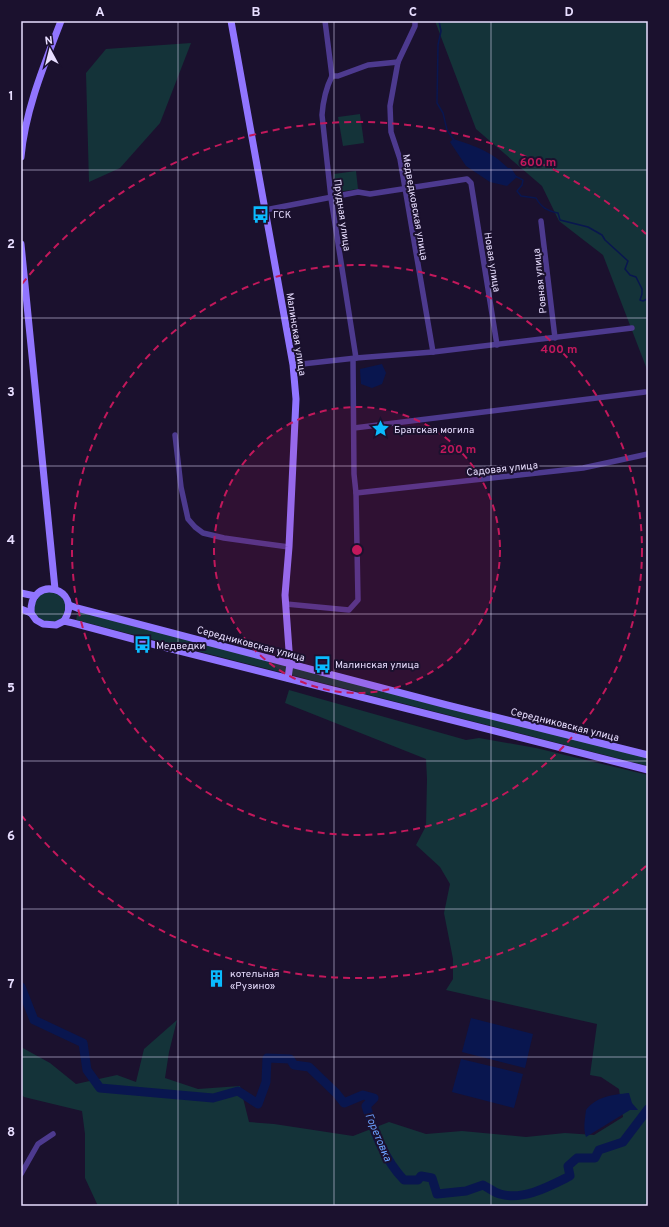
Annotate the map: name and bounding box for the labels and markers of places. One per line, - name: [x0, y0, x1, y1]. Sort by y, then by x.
- bus stop icon: ГСК: [250, 204, 270, 224]
- place label: ГСК: [273, 209, 292, 222]
- place icon: Братская могила: [371, 419, 391, 439]
- place label: Братская могила: [394, 424, 474, 437]
- centre of rings: [350, 543, 364, 557]
- bus stop icon: Медведки: [133, 635, 153, 655]
- place label: Медведки: [156, 640, 206, 653]
- bus stop icon: Малинская улица: [312, 654, 332, 674]
- place label: Малинская улица: [335, 659, 419, 672]
- place label: котельная «Рузино»: [230, 968, 280, 993]
- building icon: котельная «Рузино»: [207, 969, 227, 989]

